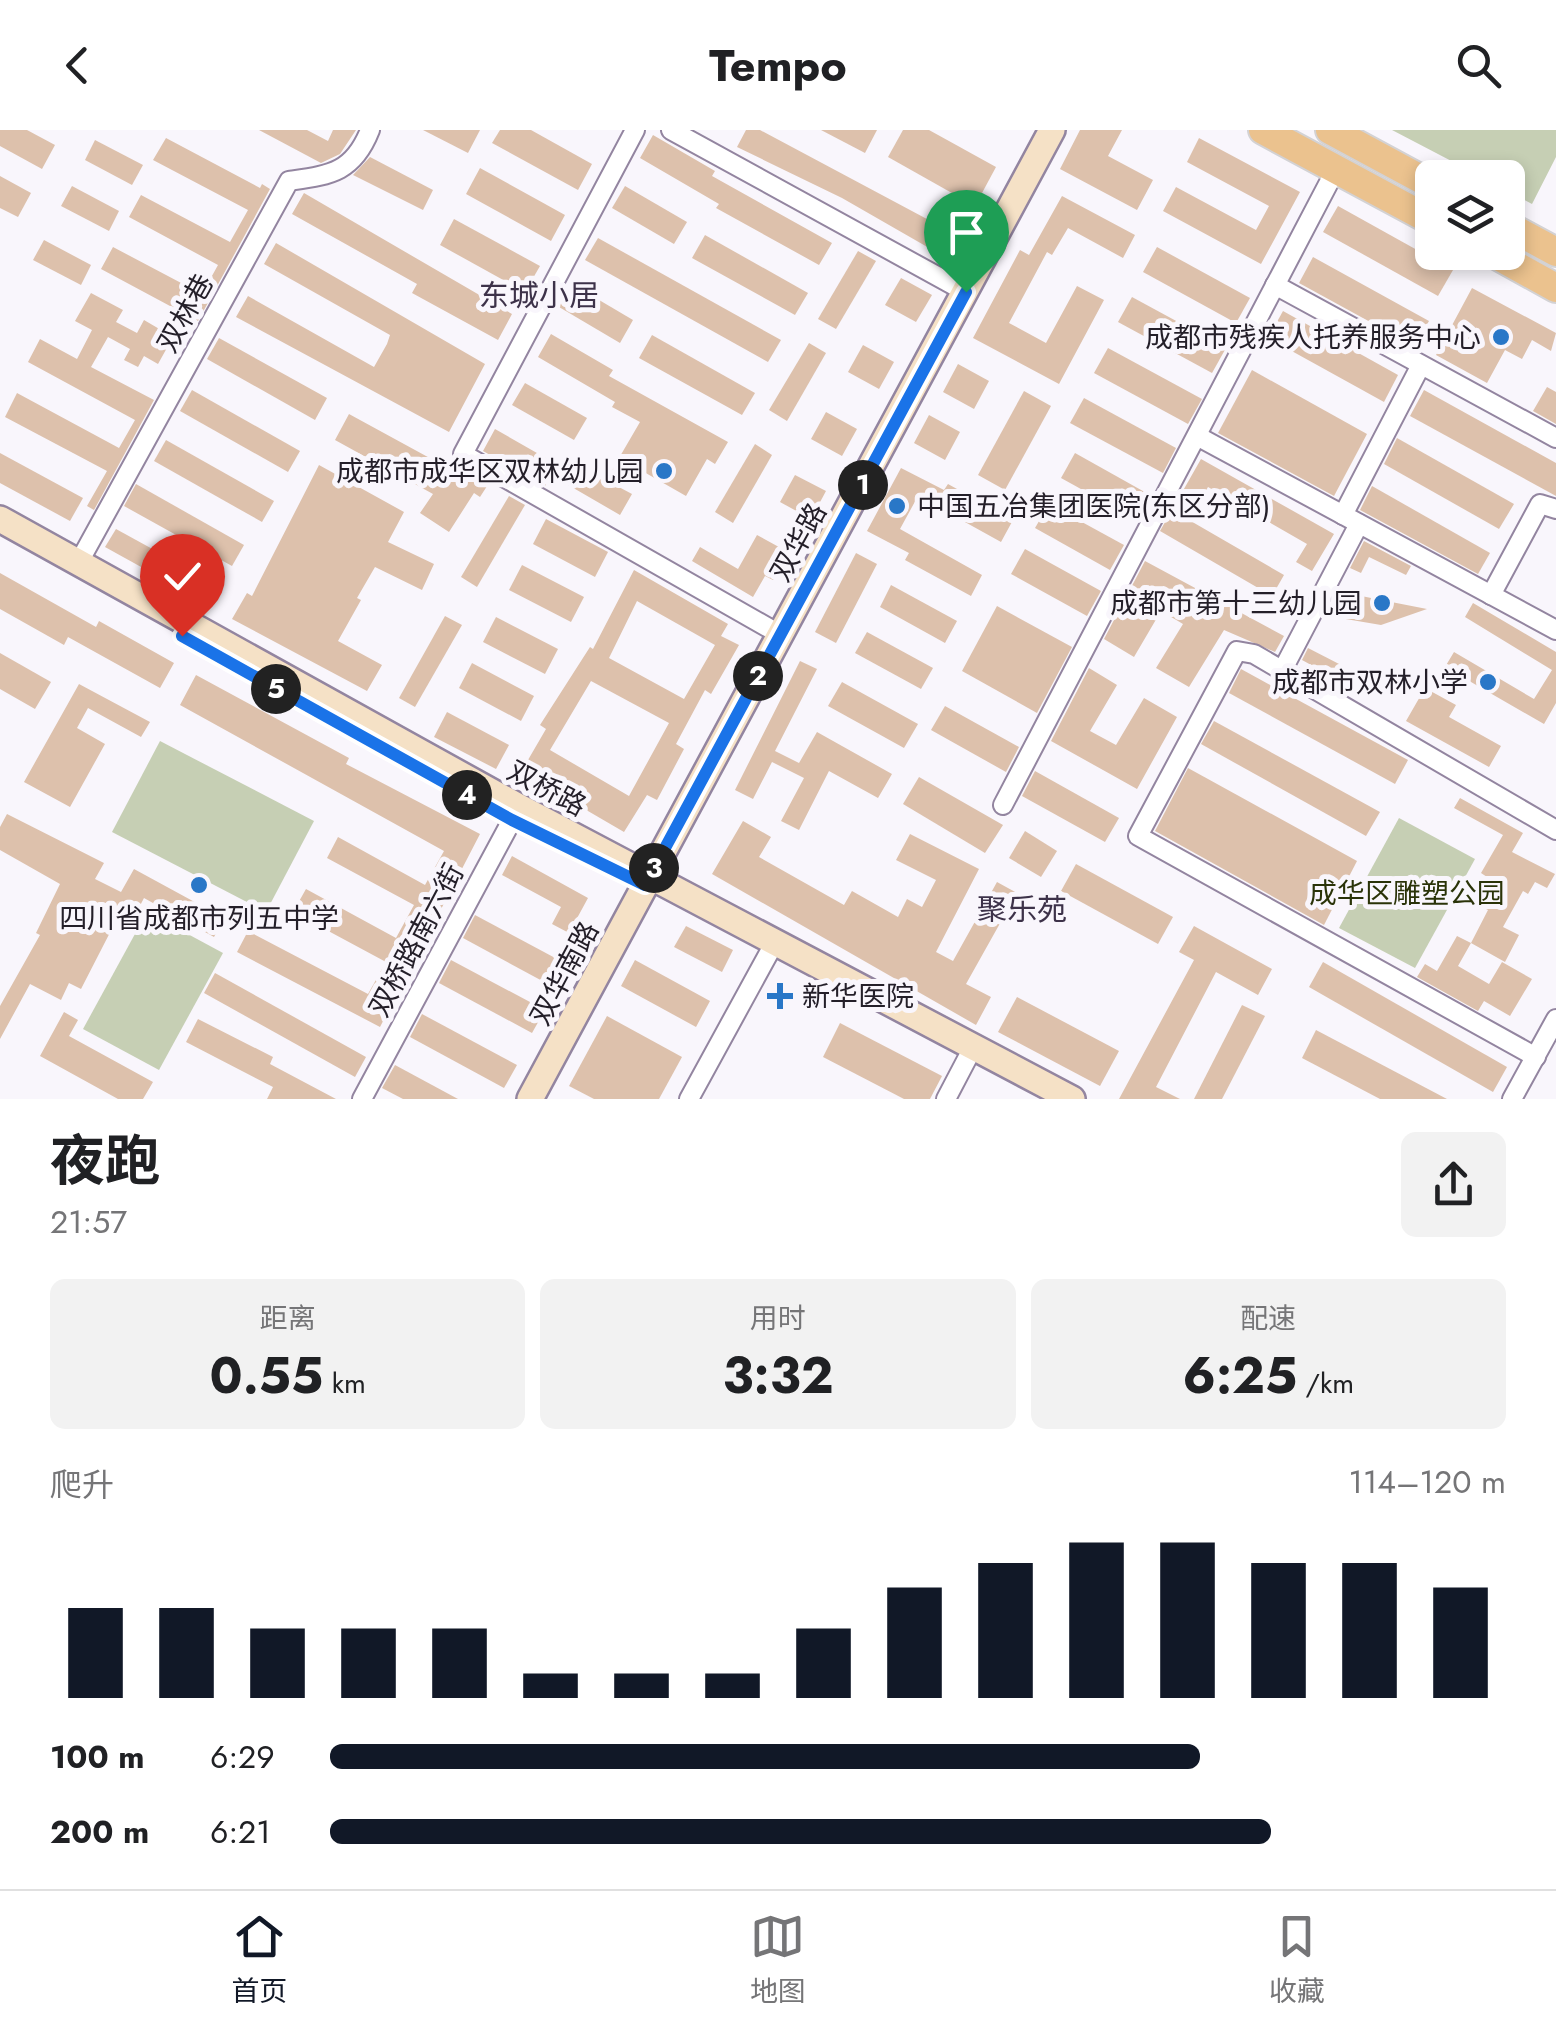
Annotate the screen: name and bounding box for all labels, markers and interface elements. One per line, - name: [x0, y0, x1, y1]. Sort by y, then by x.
- text: Tempo: [709, 33, 847, 98]
- icon: back: [50, 38, 105, 93]
- icon: search: [1451, 38, 1506, 93]
- map controls: [1415, 160, 1525, 270]
- button: layers: [1415, 160, 1525, 270]
- pin: [924, 190, 1009, 293]
- icon: arrive: [939, 205, 994, 260]
- street label: 双林巷: [147, 267, 224, 360]
- district label: 东城小居: [479, 274, 599, 317]
- place label: 成都市残疾人托养服务中心: [1145, 317, 1481, 358]
- marker: 成都市残疾人托养服务中心: [1490, 326, 1512, 348]
- place label: 成都市成华区双林幼儿园: [336, 451, 644, 492]
- marker: 成都市成华区双林幼儿园: [653, 460, 675, 482]
- pin: 1: [838, 460, 888, 510]
- text: 1: [856, 464, 870, 505]
- place label: 中国五冶集团医院(东区分部): [917, 486, 1270, 527]
- marker: 中国五冶集团医院(东区分部): [886, 495, 908, 517]
- street label: 双华路: [760, 496, 837, 589]
- pin: [140, 534, 225, 637]
- icon: check: [155, 549, 210, 604]
- place label: 成都市第十三幼儿园: [1110, 583, 1362, 624]
- marker: 成都市第十三幼儿园: [1371, 592, 1393, 614]
- pin: 2: [733, 651, 783, 701]
- text: 2: [749, 655, 767, 696]
- place label: 成都市双林小学: [1272, 662, 1468, 703]
- pin: 5: [251, 664, 301, 714]
- text: 5: [267, 668, 285, 709]
- marker: 成都市双林小学: [1477, 671, 1499, 693]
- street label: 双桥路: [500, 751, 593, 826]
- pin: 4: [442, 770, 492, 820]
- text: 4: [457, 774, 477, 815]
- pin: 3: [629, 843, 679, 893]
- text: 3: [645, 847, 663, 888]
- street label: 双桥路南六街: [359, 856, 474, 1024]
- park label: 成华区雕塑公园: [1309, 873, 1505, 914]
- marker: 四川省成都市列五中学: [188, 874, 210, 896]
- district label: 聚乐苑: [977, 888, 1067, 931]
- place label: 四川省成都市列五中学: [59, 898, 339, 939]
- street label: 双华南路: [520, 914, 609, 1032]
- place label: 新华医院: [802, 976, 914, 1017]
- marker: 新华医院: [767, 983, 793, 1009]
- text: 夜跑: [50, 1121, 160, 1201]
- button: share: [1401, 1132, 1506, 1237]
- text: 21:57: [50, 1199, 127, 1245]
- text: 距离: [260, 1298, 316, 1339]
- text: 用时: [750, 1298, 806, 1339]
- text: 配速: [1240, 1298, 1296, 1339]
- text: 0.55: [210, 1339, 323, 1412]
- text: 3:32: [722, 1339, 833, 1412]
- text: 6:25: [1183, 1339, 1297, 1412]
- text: km: [323, 1363, 366, 1404]
- text: /km: [1297, 1363, 1354, 1404]
- text: 114–120 m: [1348, 1459, 1506, 1505]
- text: 爬升: [50, 1462, 114, 1508]
- text: 100 m: [50, 1734, 145, 1780]
- text: 6:29: [210, 1734, 275, 1780]
- text: 200 m: [50, 1809, 149, 1855]
- text: 6:21: [210, 1809, 271, 1855]
- tab: 首页: [231, 1909, 287, 2012]
- tab: 地图: [750, 1909, 806, 2012]
- tab: 收藏: [1269, 1909, 1325, 2012]

